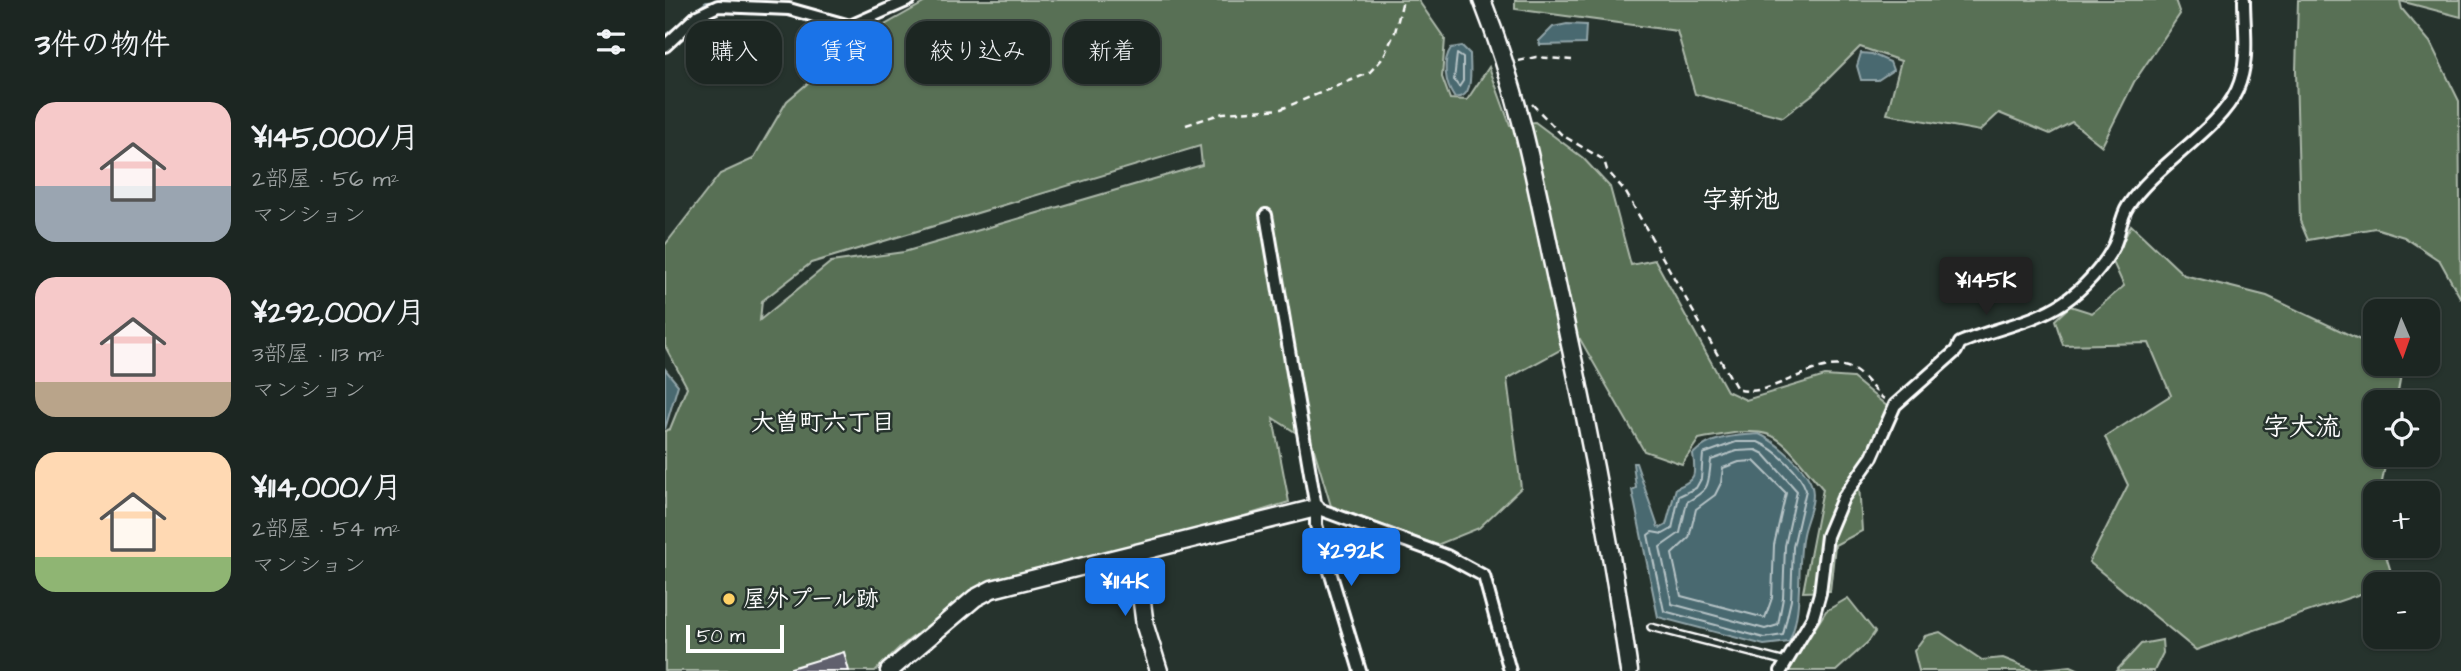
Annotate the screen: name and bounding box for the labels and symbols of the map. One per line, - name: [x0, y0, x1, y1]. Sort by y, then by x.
- district label: 字新池: [1702, 182, 1780, 218]
- pin: ¥145K: [1937, 258, 2035, 317]
- north arrow: [2363, 299, 2439, 376]
- district label: 大曽町六丁目: [751, 406, 895, 440]
- district label: 字大流: [2263, 409, 2341, 445]
- pin: ¥292K: [1302, 528, 1400, 588]
- pin: ¥114K: [1076, 558, 1174, 618]
- place label: 屋外プール跡: [743, 583, 879, 615]
- marker: 屋外プール跡: [721, 591, 737, 607]
- scale bar: [686, 622, 784, 654]

